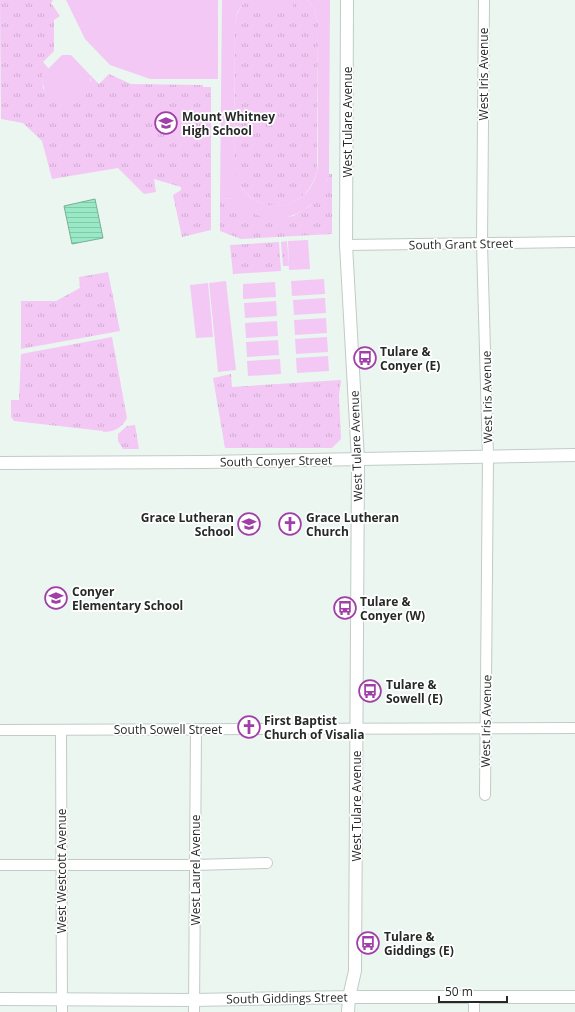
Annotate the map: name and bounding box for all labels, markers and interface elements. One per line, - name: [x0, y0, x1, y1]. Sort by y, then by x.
- street label: West Iris Avenue: [475, 27, 492, 120]
- street label: West Tulare Avenue: [339, 66, 356, 178]
- place label: Mount Whitney High School: [182, 108, 275, 139]
- school or university icon: Mount Whitney High School: [153, 110, 179, 136]
- street label: South Grant Street: [409, 235, 513, 253]
- place label: Tulare & Conyer (E): [380, 343, 440, 374]
- bus stop icon: Tulare & Conyer (E): [352, 345, 378, 371]
- street label: West Iris Avenue: [478, 350, 496, 444]
- street label: West Tulare Avenue: [346, 390, 366, 502]
- street label: South Conyer Street: [220, 452, 332, 470]
- place label: Grace Lutheran School: [141, 509, 234, 540]
- place label: Grace Lutheran Church: [306, 509, 399, 540]
- school or university icon: Grace Lutheran School: [236, 511, 262, 537]
- church icon: Grace Lutheran Church: [277, 511, 303, 537]
- place label: Conyer Elementary School: [72, 583, 183, 614]
- school or university icon: Conyer Elementary School: [43, 585, 69, 611]
- place label: Tulare & Conyer (W): [360, 593, 425, 624]
- bus stop icon: Tulare & Conyer (W): [332, 595, 358, 621]
- street label: West Iris Avenue: [477, 674, 495, 768]
- place label: Tulare & Sowell (E): [386, 676, 443, 707]
- bus stop icon: Tulare & Sowell (E): [357, 678, 383, 704]
- place label: First Baptist Church of Visalia: [264, 712, 364, 743]
- church icon: First Baptist Church of Visalia: [236, 714, 262, 740]
- street label: South Sowell Street: [114, 721, 222, 738]
- street label: West Tulare Avenue: [348, 750, 365, 862]
- street label: West Westcott Avenue: [53, 808, 70, 934]
- street label: West Laurel Avenue: [187, 814, 204, 925]
- place label: Tulare & Giddings (E): [384, 928, 454, 959]
- bus stop icon: Tulare & Giddings (E): [355, 930, 381, 956]
- scale bar: [439, 978, 507, 1004]
- text: 50 m: [445, 983, 473, 1000]
- street label: South Giddings Street: [226, 988, 348, 1008]

